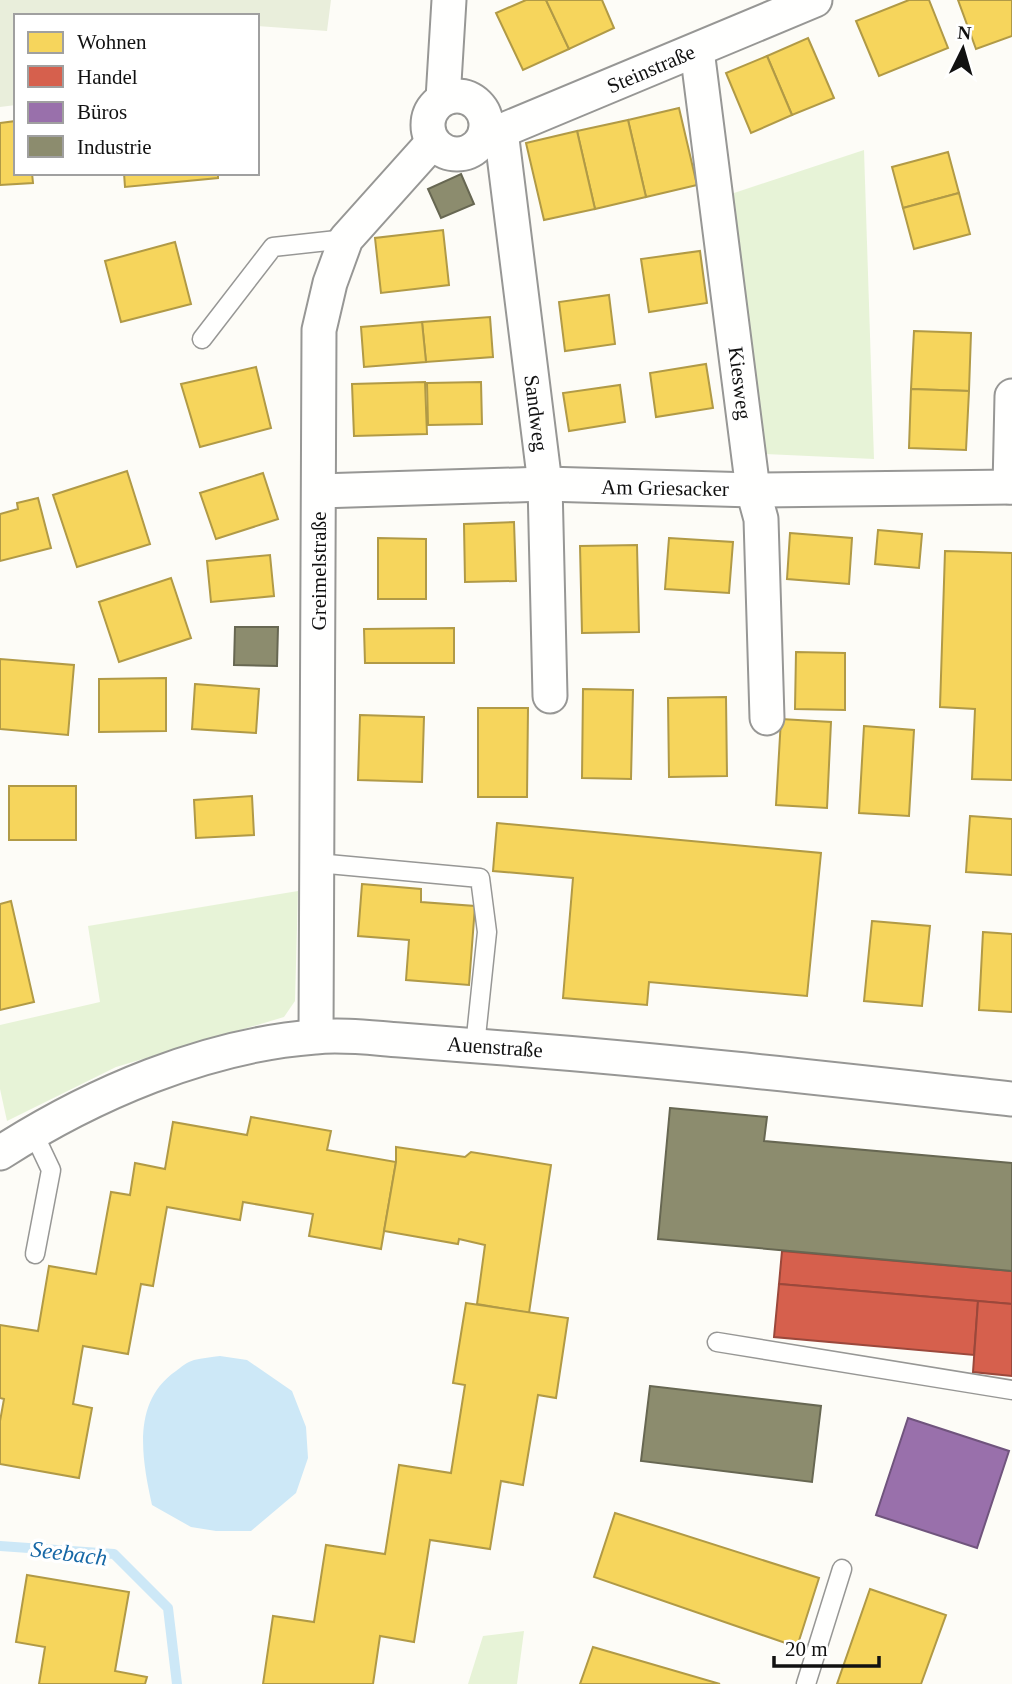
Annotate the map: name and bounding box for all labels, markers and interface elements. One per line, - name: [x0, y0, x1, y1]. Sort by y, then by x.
- legend: [14, 14, 259, 175]
- north arrow: [928, 14, 998, 84]
- text: N: [957, 22, 972, 44]
- text: Wohnen: [77, 30, 147, 54]
- street label: Steinstraße: [603, 40, 699, 98]
- text: Handel: [77, 65, 138, 89]
- text: Büros: [77, 100, 127, 124]
- text: Industrie: [77, 135, 152, 159]
- street label: Kiesweg: [724, 345, 756, 421]
- street label: Sandweg: [519, 373, 553, 453]
- street label: Am Griesacker: [601, 475, 729, 501]
- street label: Greimelstraße: [307, 512, 331, 630]
- street label: Auenstraße: [446, 1032, 544, 1062]
- water label: Seebach: [29, 1536, 108, 1571]
- scale bar: [774, 1624, 879, 1668]
- text: 20 m: [785, 1637, 828, 1661]

